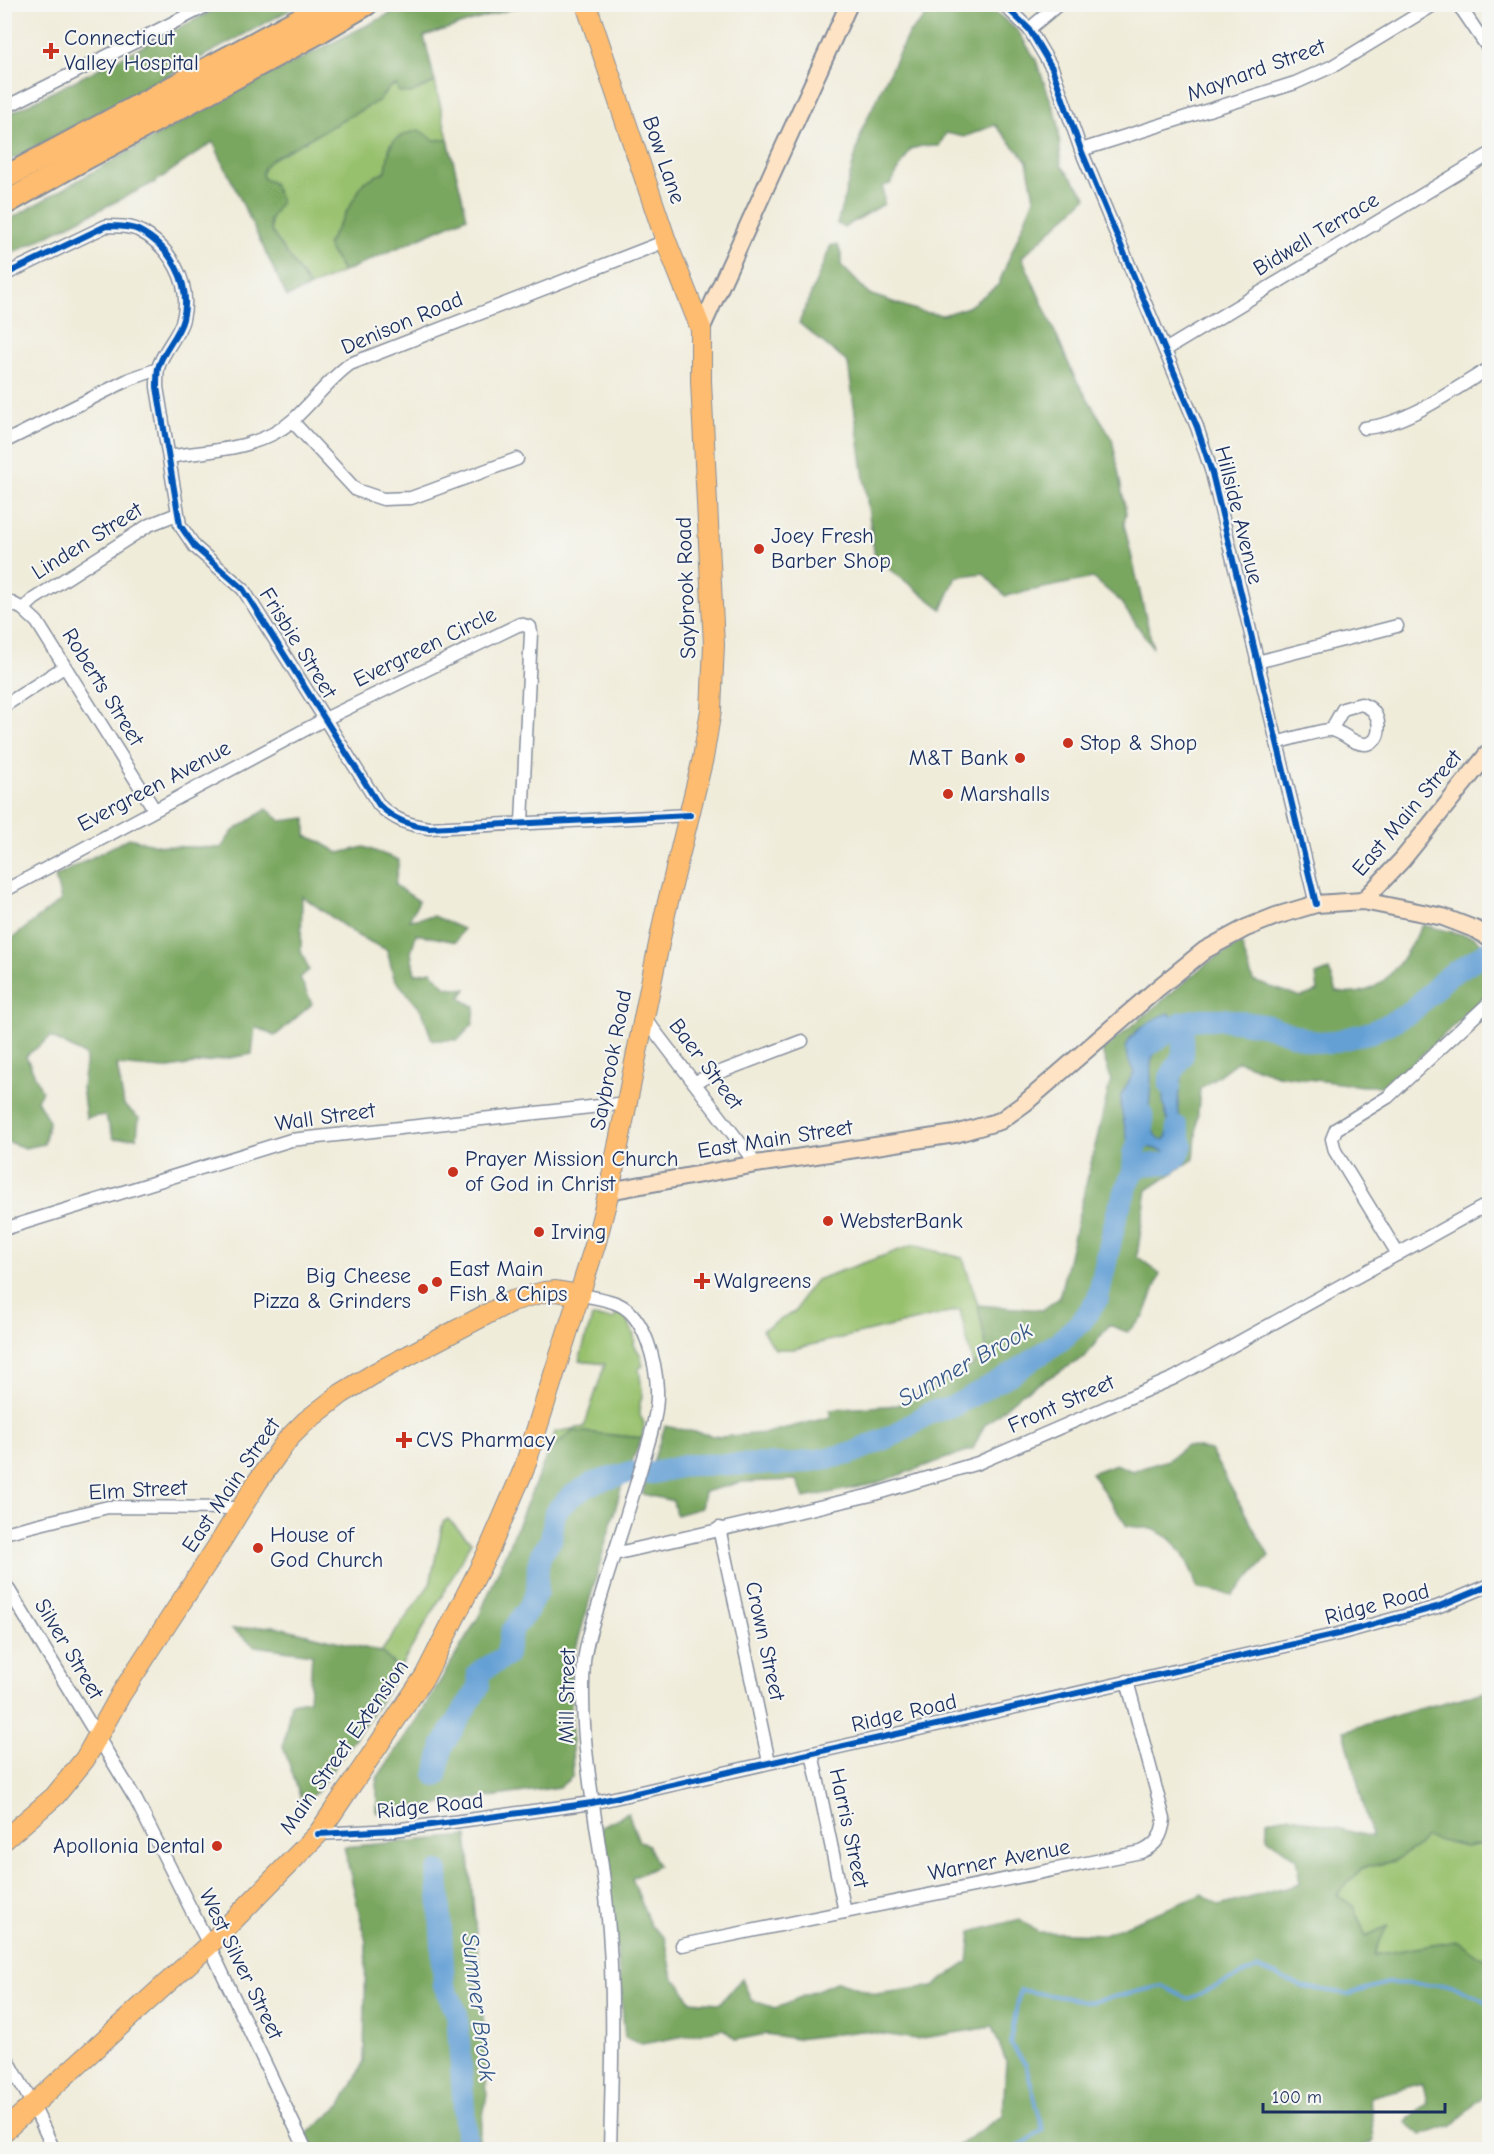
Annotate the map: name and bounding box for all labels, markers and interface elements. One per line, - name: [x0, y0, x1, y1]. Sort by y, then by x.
- place label: Connecticut Valley Hospital: [64, 25, 199, 76]
- street label: Maynard Street: [1183, 33, 1329, 107]
- marker: Connecticut Valley Hospital: [42, 42, 60, 60]
- street label: Bow Lane: [637, 113, 691, 207]
- street label: Bidwell Terrace: [1249, 186, 1383, 282]
- street label: Denison Road: [337, 286, 467, 360]
- street label: Hillside Avenue: [1209, 443, 1269, 587]
- street label: Linden Street: [27, 496, 148, 585]
- street label: Saybrook Road: [671, 516, 701, 660]
- place label: Joey Fresh Barber Shop: [771, 523, 891, 574]
- marker: Joey Fresh Barber Shop: [752, 542, 766, 556]
- street label: Frisbie Street: [254, 583, 343, 704]
- street label: Evergreen Circle: [349, 601, 501, 693]
- street label: Roberts Street: [56, 623, 150, 751]
- place label: Stop & Shop: [1080, 730, 1197, 756]
- street label: Evergreen Avenue: [73, 735, 235, 837]
- marker: Stop & Shop: [1061, 736, 1075, 750]
- street label: East Main Street: [1347, 744, 1468, 881]
- place label: M&T Bank: [909, 745, 1008, 771]
- marker: M&T Bank: [1013, 751, 1027, 765]
- place label: Marshalls: [960, 781, 1050, 807]
- marker: Marshalls: [941, 787, 955, 801]
- street label: Saybrook Road: [585, 988, 637, 1132]
- street label: Baer Street: [663, 1013, 749, 1115]
- street label: Wall Street: [273, 1097, 378, 1137]
- street label: East Main Street: [696, 1114, 855, 1164]
- place label: Prayer Mission Church of God in Christ: [465, 1146, 679, 1197]
- marker: Prayer Mission Church of God in Christ: [446, 1165, 460, 1179]
- place label: WebsterBank: [840, 1208, 963, 1234]
- marker: WebsterBank: [821, 1214, 835, 1228]
- place label: Irving: [551, 1219, 606, 1245]
- marker: Irving: [532, 1225, 546, 1239]
- place label: East Main Fish & Chips: [449, 1256, 567, 1307]
- place label: Big Cheese Pizza & Grinders: [253, 1263, 411, 1314]
- place label: Walgreens: [714, 1268, 811, 1294]
- marker: Walgreens: [695, 1274, 709, 1288]
- marker: East Main Fish & Chips: [430, 1275, 444, 1289]
- marker: Big Cheese Pizza & Grinders: [416, 1282, 430, 1296]
- water label: Sumner Brook: [893, 1315, 1037, 1412]
- street label: Front Street: [1004, 1369, 1119, 1439]
- street label: East Main Street: [176, 1412, 286, 1557]
- place label: CVS Pharmacy: [416, 1427, 555, 1453]
- marker: CVS Pharmacy: [397, 1433, 411, 1447]
- street label: Elm Street: [88, 1474, 189, 1506]
- place label: House of God Church: [270, 1522, 383, 1573]
- marker: House of God Church: [251, 1541, 265, 1555]
- street label: Ridge Road: [1322, 1578, 1432, 1630]
- street label: Crown Street: [740, 1579, 790, 1704]
- street label: Silver Street: [29, 1594, 110, 1705]
- street label: Mill Street: [553, 1647, 581, 1744]
- street label: Main Street Extension: [274, 1655, 414, 1839]
- street label: Ridge Road: [849, 1688, 959, 1738]
- street label: Harris Street: [824, 1766, 874, 1891]
- street label: Ridge Road: [375, 1787, 485, 1825]
- place label: Apollonia Dental: [53, 1833, 205, 1859]
- street label: Warner Avenue: [926, 1834, 1072, 1886]
- marker: Apollonia Dental: [210, 1839, 224, 1853]
- street label: West Silver Street: [193, 1884, 289, 2044]
- water label: Sumner Brook: [456, 1931, 502, 2083]
- scale bar: [1263, 2076, 1444, 2114]
- text: 100 m: [1272, 2087, 1322, 2108]

